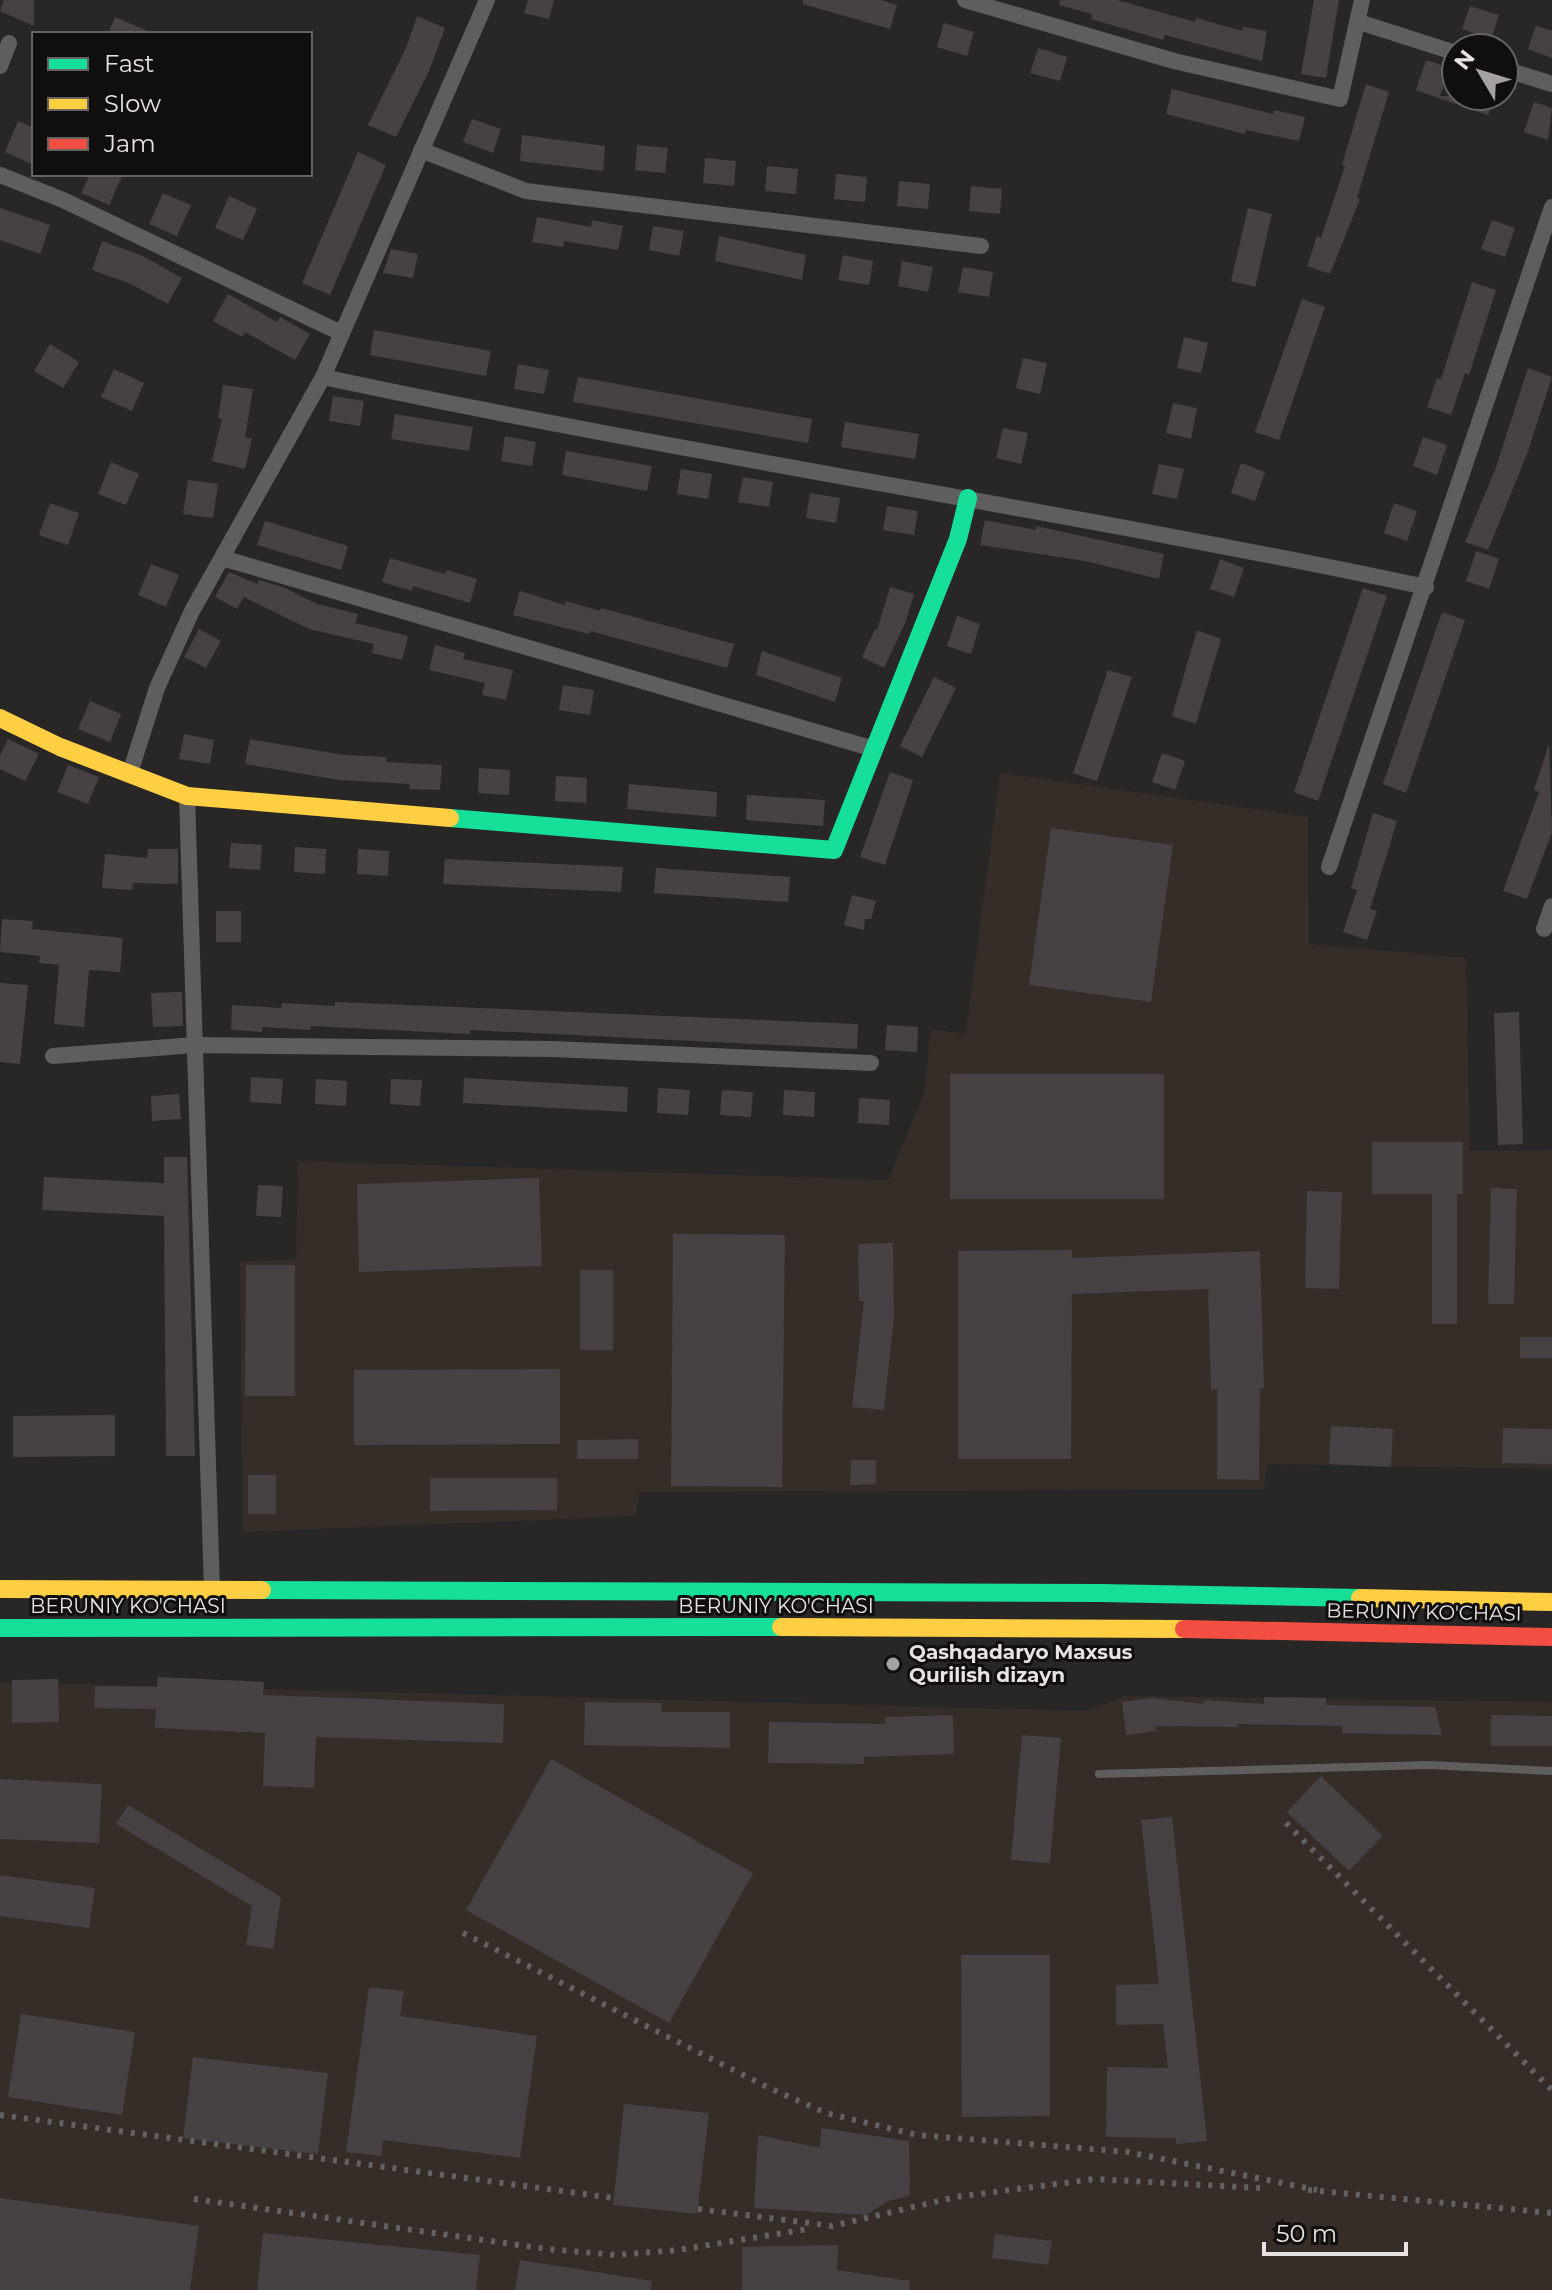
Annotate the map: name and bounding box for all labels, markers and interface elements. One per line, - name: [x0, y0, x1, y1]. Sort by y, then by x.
- legend: [32, 32, 312, 176]
- north arrow: [1440, 32, 1520, 112]
- text: N: [1449, 45, 1481, 75]
- text: Fast: [104, 49, 155, 78]
- text: Slow: [104, 89, 161, 118]
- text: Jam: [103, 129, 156, 158]
- street label: BERUNIY KO'CHASI: [30, 1594, 226, 1618]
- street label: BERUNIY KO'CHASI: [678, 1594, 874, 1618]
- street label: BERUNIY KO'CHASI: [1326, 1598, 1522, 1626]
- place label: Qashqadaryo Maxsus Qurilish dizayn: [909, 1640, 1133, 1687]
- marker: Qashqadaryo Maxsus Qurilish dizayn: [884, 1655, 902, 1673]
- scale bar: [1264, 2206, 1406, 2256]
- text: 50 m: [1276, 2219, 1337, 2248]

